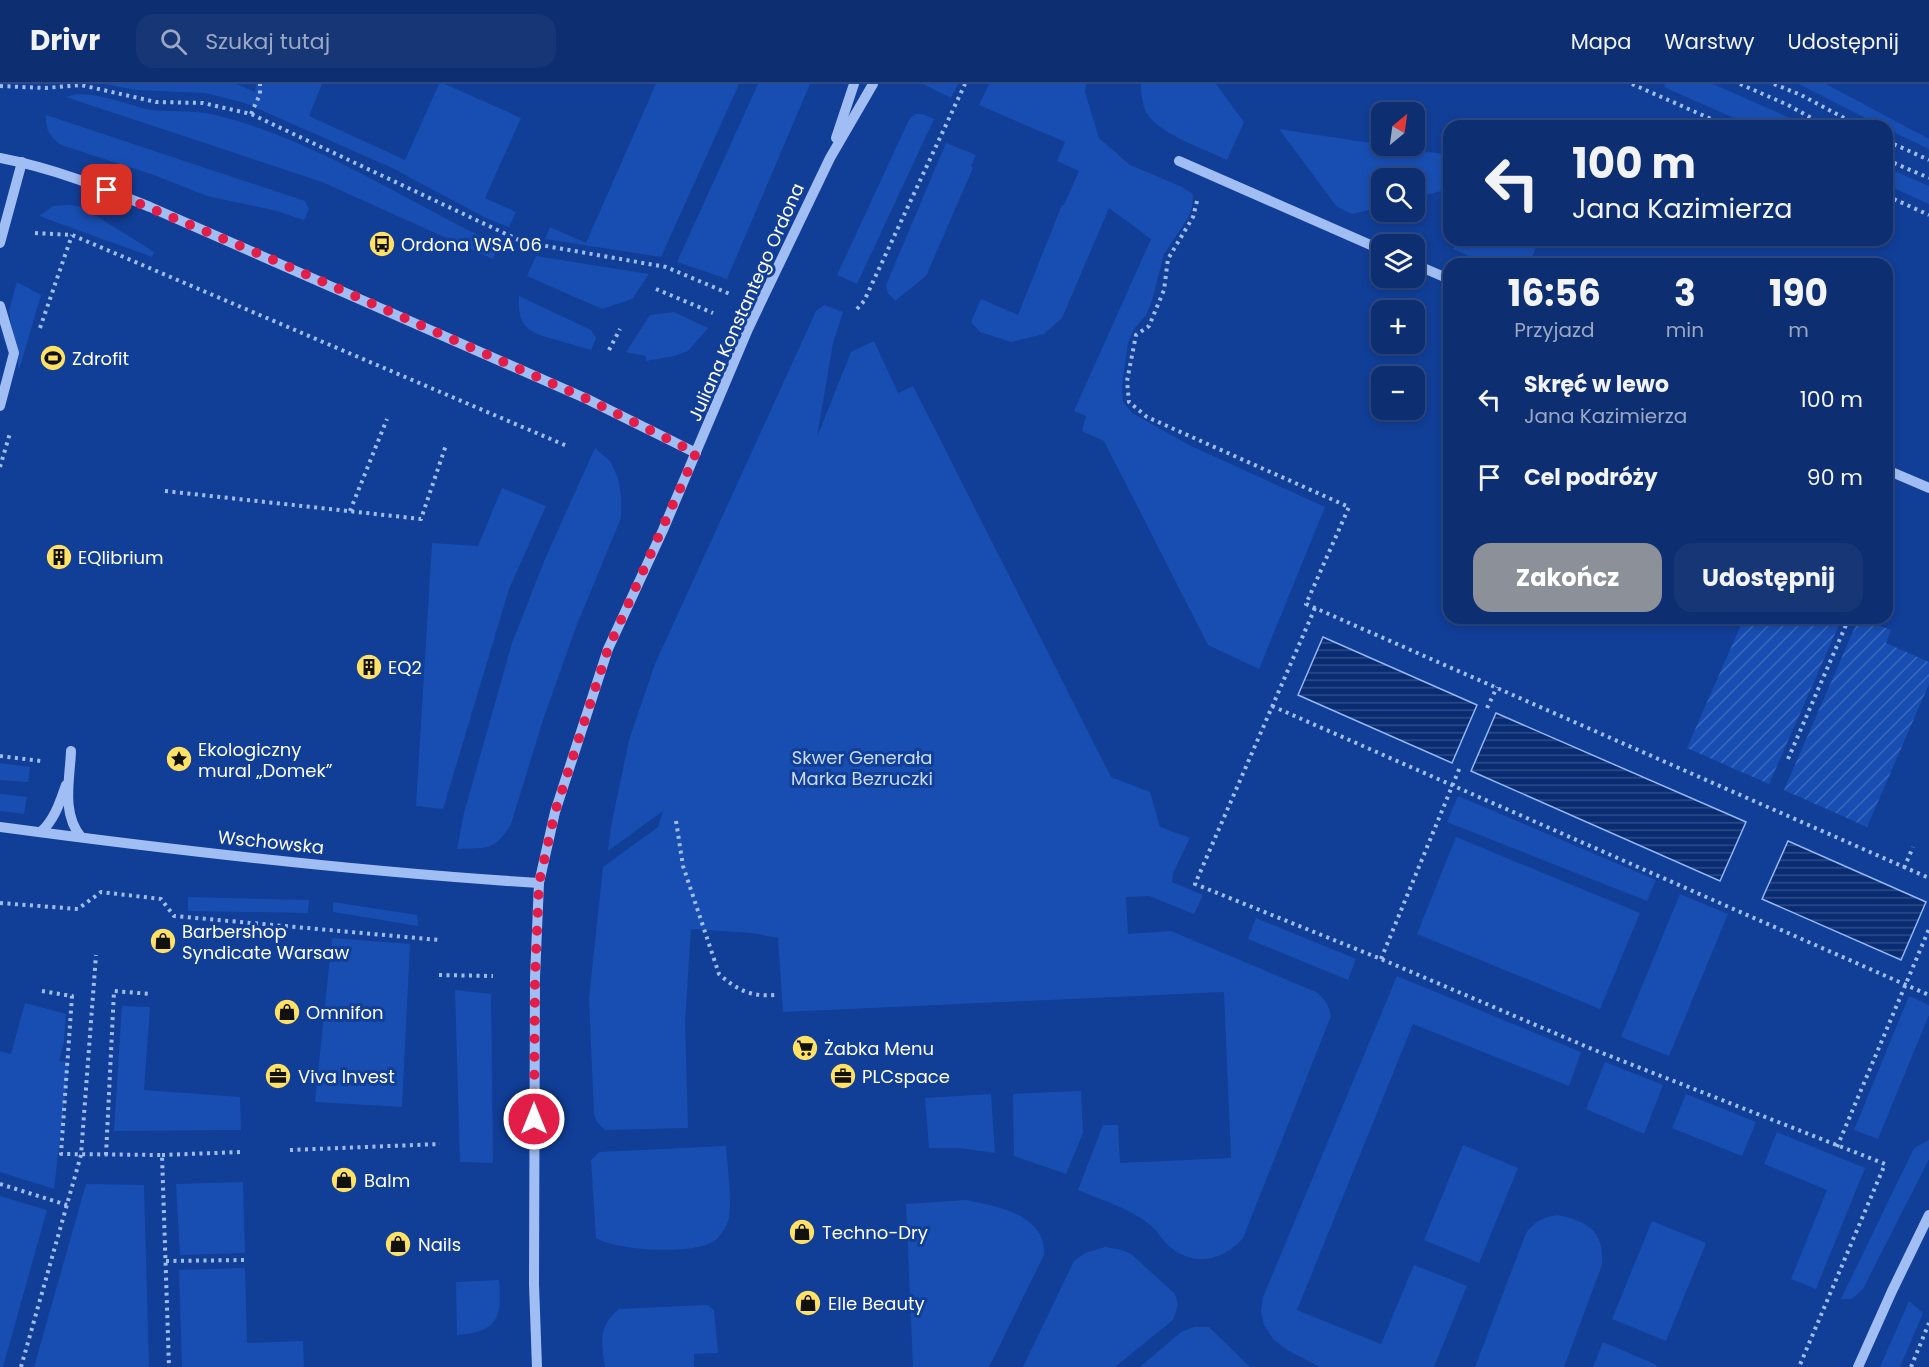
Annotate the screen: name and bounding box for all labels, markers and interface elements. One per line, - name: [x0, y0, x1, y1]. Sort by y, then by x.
- search box: [136, 14, 556, 68]
- text: Drivr: [30, 21, 100, 60]
- icon: search: [157, 25, 190, 58]
- text: Szukaj tutaj: [205, 26, 330, 57]
- text: Mapa: [1571, 27, 1631, 56]
- text: Warstwy: [1664, 27, 1755, 56]
- text: Udostępnij: [1788, 27, 1899, 56]
- north arrow: [1371, 102, 1425, 156]
- map controls: [1371, 102, 1425, 420]
- text: 100 m: [1572, 134, 1696, 193]
- icon: left: [1473, 144, 1551, 222]
- pin: [81, 164, 132, 215]
- button: search: [1371, 168, 1425, 222]
- icon: arrive: [90, 173, 123, 206]
- street label: Juliana Konstantego Ordona: [682, 179, 810, 425]
- text: Jana Kazimierza: [1572, 190, 1792, 227]
- bus stop icon: Ordona WSA 06: [367, 229, 397, 259]
- place label: Ordona WSA 06: [401, 232, 542, 257]
- button: layers: [1371, 234, 1425, 288]
- text: 16:56: [1508, 268, 1601, 319]
- text: 3: [1674, 268, 1696, 319]
- text: 190: [1769, 268, 1828, 319]
- button: +: [1371, 300, 1425, 354]
- text: Przyjazd: [1514, 316, 1595, 344]
- text: min: [1666, 316, 1704, 344]
- text: m: [1788, 316, 1809, 344]
- sports icon: Zdrofit: [38, 343, 68, 373]
- place label: Zdrofit: [72, 346, 129, 371]
- button: −: [1371, 366, 1425, 420]
- text: Skręć w lewo: [1524, 369, 1669, 400]
- icon: left: [1473, 383, 1506, 416]
- text: 100 m: [1800, 384, 1863, 415]
- text: Jana Kazimierza: [1524, 402, 1687, 430]
- icon: arrive: [1473, 461, 1506, 494]
- text: Cel podróży: [1524, 462, 1658, 493]
- text: 90 m: [1807, 462, 1863, 493]
- building icon: EQlibrium: [44, 542, 74, 572]
- button: Zakończ: [1473, 543, 1662, 612]
- button: Udostępnij: [1674, 543, 1863, 612]
- place label: EQlibrium: [78, 545, 164, 570]
- building icon: EQ2: [354, 652, 384, 682]
- place label: EQ2: [388, 655, 422, 680]
- place label: Ekologiczny mural „Domek”: [198, 737, 333, 783]
- place icon: Ekologiczny mural „Domek”: [164, 744, 194, 774]
- park label: Skwer Generała Marka Bezruczki: [791, 745, 933, 791]
- street label: Wschowska: [217, 824, 325, 860]
- place label: Barbershop Syndicate Warsaw: [182, 919, 349, 965]
- shop icon: Barbershop Syndicate Warsaw: [148, 926, 178, 956]
- shop icon: Omnifon: [272, 997, 302, 1027]
- place label: Omnifon: [306, 1000, 384, 1025]
- supermarket icon: Żabka Menu: [790, 1033, 820, 1063]
- place label: Żabka Menu: [824, 1036, 934, 1061]
- office icon: Viva Invest: [263, 1061, 293, 1091]
- office icon: PLCspace: [828, 1061, 858, 1091]
- place label: Viva Invest: [298, 1064, 395, 1089]
- place label: PLCspace: [862, 1064, 950, 1089]
- position arrow: [502, 1087, 566, 1151]
- shop icon: Balm: [329, 1165, 359, 1195]
- place label: Balm: [364, 1168, 410, 1193]
- shop icon: Techno-Dry: [787, 1217, 817, 1247]
- place label: Techno-Dry: [822, 1220, 928, 1245]
- shop icon: Nails: [383, 1229, 413, 1259]
- place label: Nails: [418, 1232, 461, 1257]
- shop icon: Elle Beauty: [793, 1288, 823, 1318]
- place label: Elle Beauty: [828, 1291, 925, 1316]

